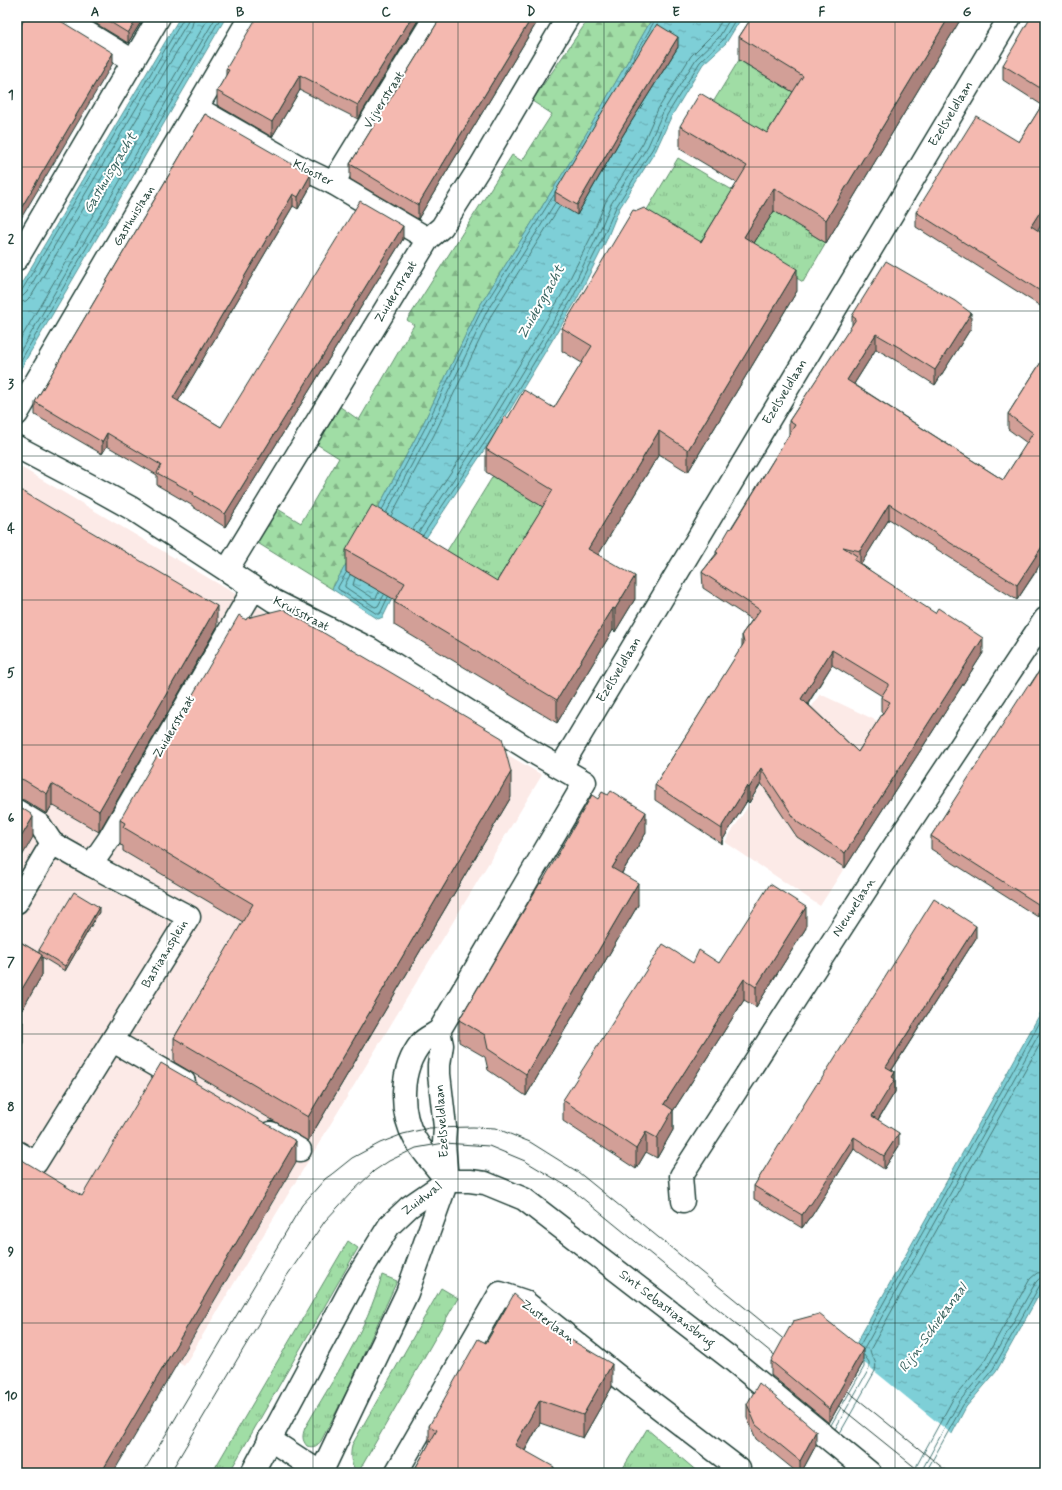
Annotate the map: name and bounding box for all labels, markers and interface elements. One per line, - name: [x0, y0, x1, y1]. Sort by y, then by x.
- text: A: [91, 4, 99, 21]
- text: B: [236, 4, 245, 21]
- text: C: [381, 4, 391, 21]
- text: D: [527, 4, 536, 21]
- text: E: [672, 4, 680, 21]
- text: F: [819, 4, 826, 21]
- text: G: [963, 4, 972, 21]
- street label: Vijverstraat: [360, 68, 409, 132]
- street label: Ezelsveldlaan: [925, 78, 977, 150]
- text: 1: [8, 87, 14, 104]
- water label: Gasthuisgracht: [79, 129, 143, 218]
- street label: Klooster: [290, 156, 337, 191]
- street label: Gasthuislaan: [109, 182, 159, 250]
- text: 2: [8, 231, 15, 248]
- street label: Zuiderstraat: [371, 258, 421, 326]
- water label: Zuidergracht: [513, 261, 570, 343]
- street label: Ezelsveldlaan: [759, 356, 811, 428]
- text: 3: [8, 376, 14, 393]
- text: 4: [7, 521, 15, 538]
- street label: Kruisstraat: [270, 593, 332, 635]
- street label: Ezelsveldlaan: [593, 634, 645, 706]
- text: 5: [7, 665, 15, 682]
- street label: Zuiderstraat: [149, 692, 199, 761]
- text: 6: [8, 810, 15, 827]
- street label: Nieuwelaan: [829, 874, 879, 940]
- street label: Bastiaansplein: [138, 917, 192, 991]
- text: 7: [7, 954, 15, 971]
- street label: Ezelsveldlaan: [431, 1084, 453, 1158]
- text: 8: [7, 1099, 15, 1116]
- street label: Zuidwal: [398, 1178, 446, 1220]
- text: 9: [8, 1244, 15, 1261]
- street label: Sint Sebastiaansbrug: [614, 1266, 718, 1353]
- water label: Rijn-Schiekanaal: [895, 1278, 972, 1376]
- street label: Zusterlaan: [517, 1296, 579, 1348]
- text: 10: [4, 1388, 18, 1405]

